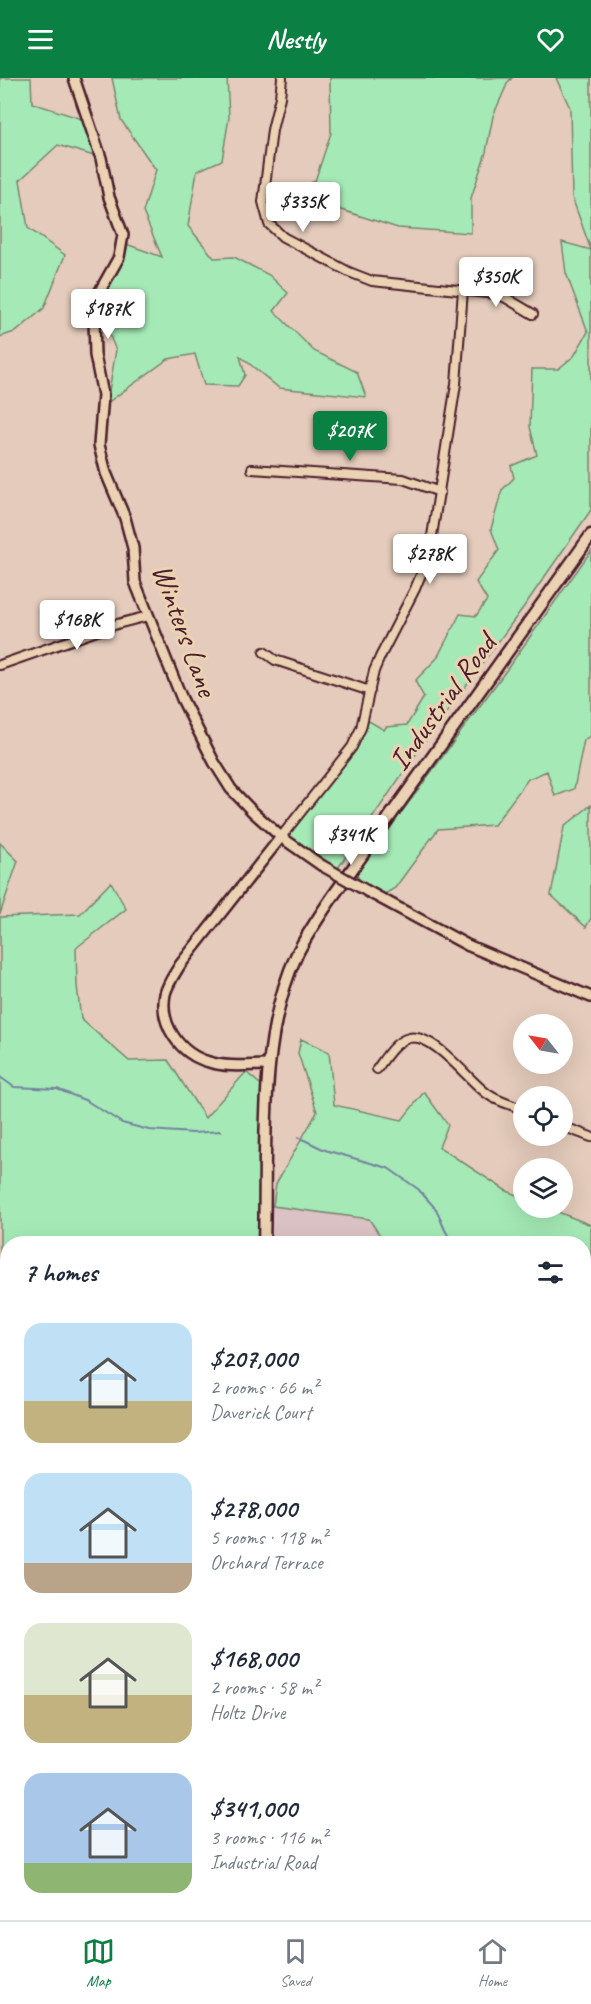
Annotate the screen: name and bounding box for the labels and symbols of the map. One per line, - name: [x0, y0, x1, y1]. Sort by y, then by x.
- pin: $335K: [261, 182, 345, 233]
- pin: $350K: [454, 257, 538, 308]
- pin: $187K: [66, 289, 150, 340]
- pin: $207K: [308, 411, 392, 462]
- pin: $278K: [388, 534, 472, 585]
- street label: Winters Lane: [144, 559, 227, 703]
- pin: $168K: [35, 600, 119, 651]
- street label: Industrial Road: [380, 623, 507, 778]
- pin: $341K: [309, 815, 393, 866]
- north arrow: [513, 1014, 573, 1074]

